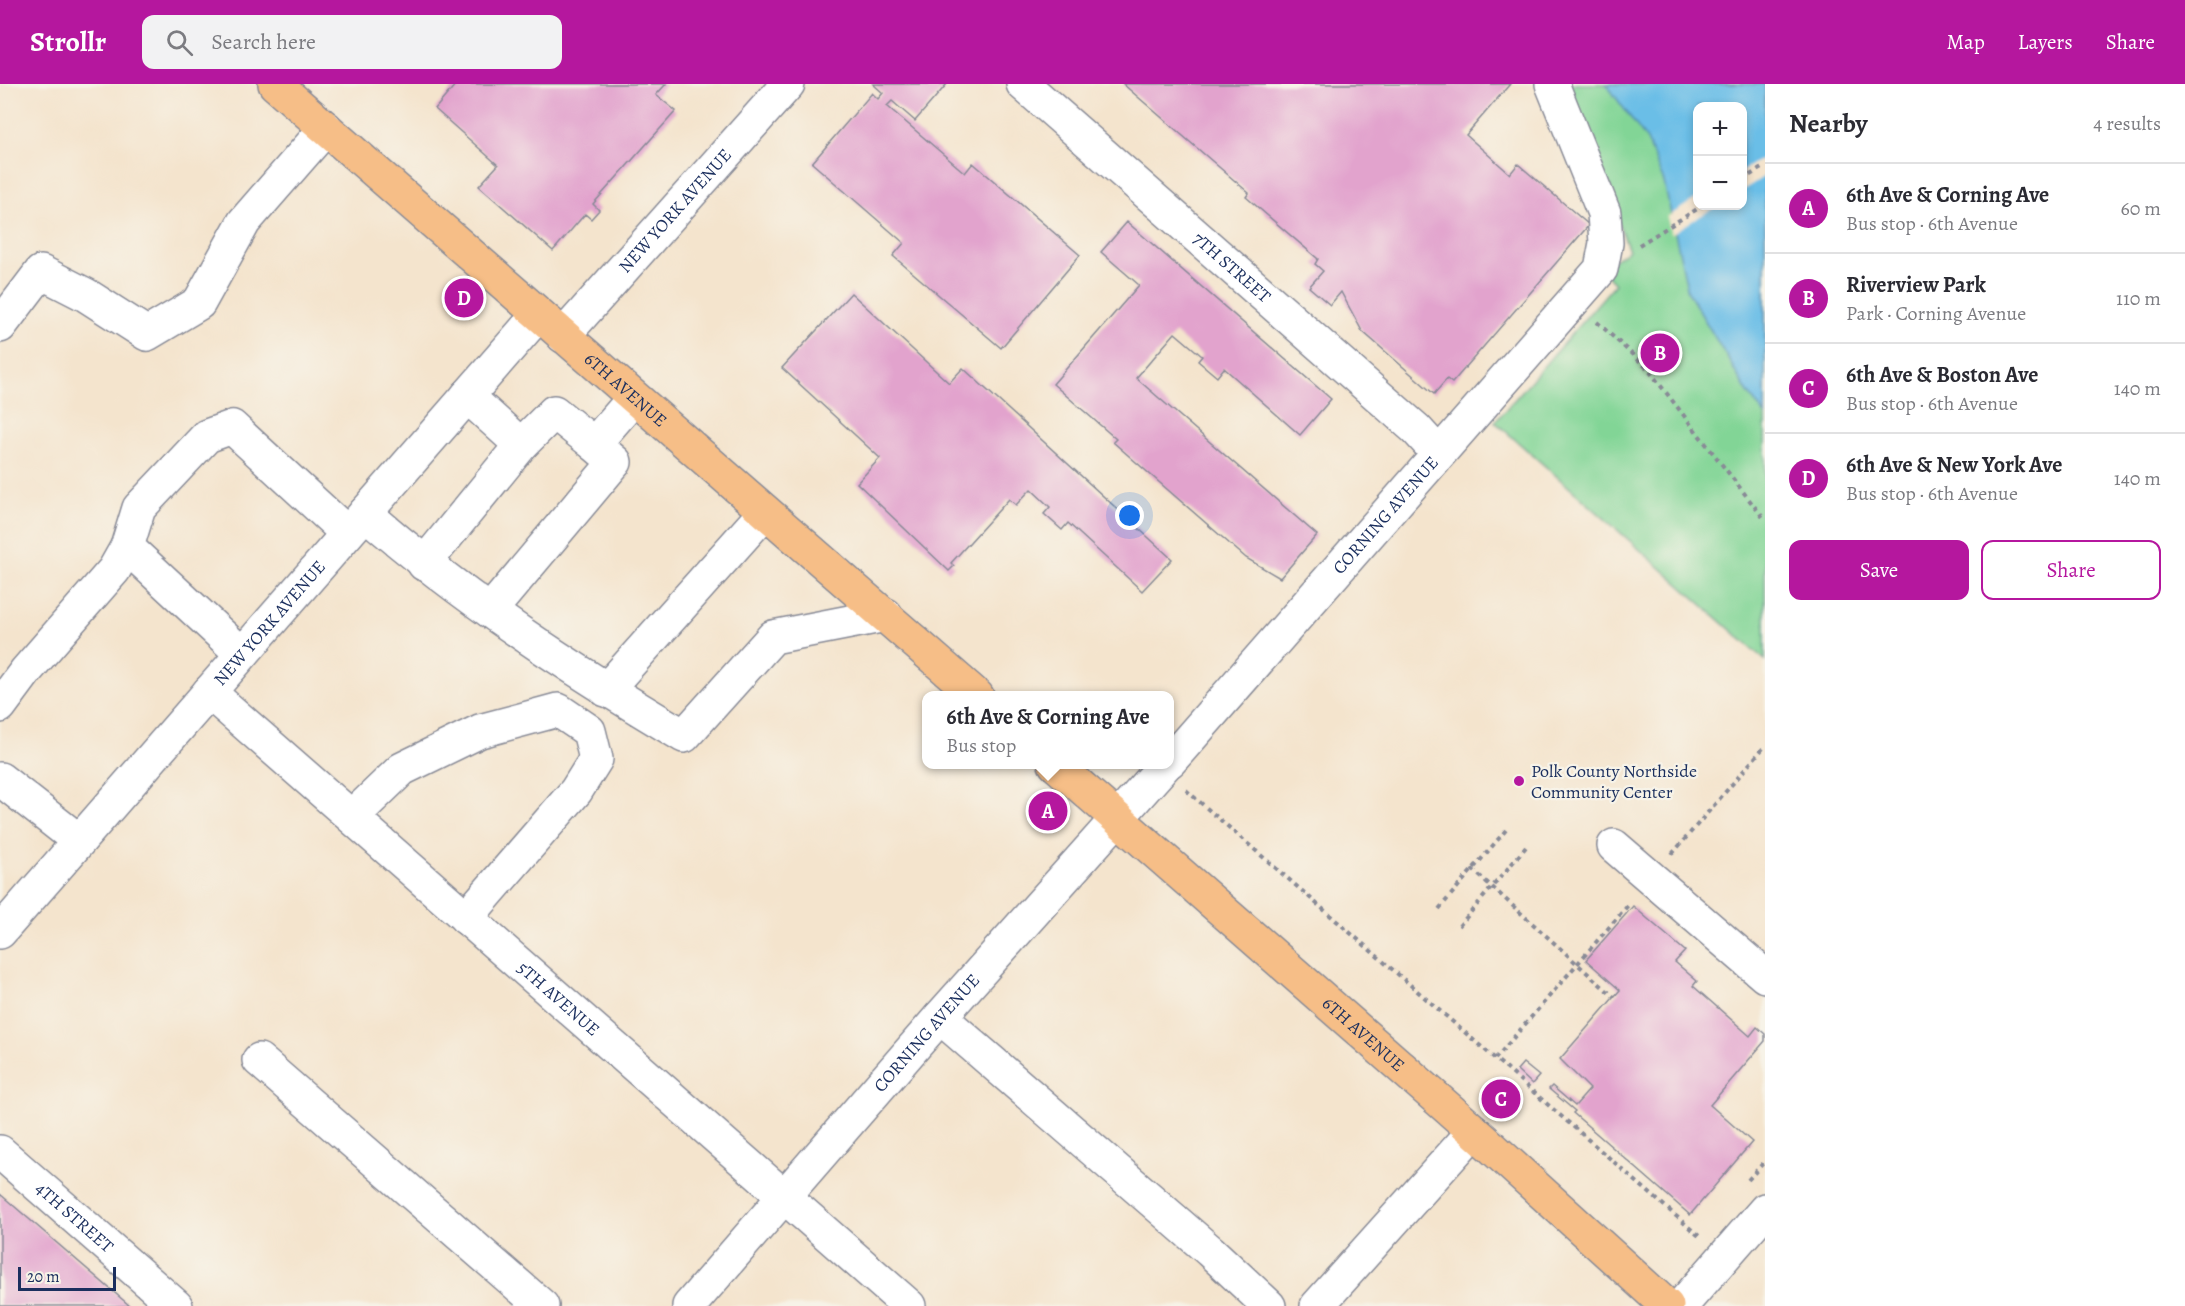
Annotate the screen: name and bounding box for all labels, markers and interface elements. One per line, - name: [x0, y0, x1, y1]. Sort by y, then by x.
- search box: [142, 15, 562, 69]
- text: Strollr: [30, 23, 106, 61]
- icon: search: [163, 26, 196, 59]
- text: Search here: [211, 27, 316, 57]
- text: Map: [1946, 28, 1985, 56]
- text: Layers: [2018, 28, 2073, 56]
- text: Share: [2106, 28, 2155, 56]
- map controls: [1693, 102, 1747, 210]
- button: +: [1693, 102, 1747, 156]
- text: Nearby: [1789, 106, 1868, 141]
- text: 4 results: [2093, 110, 2161, 137]
- street label: NEW YORK AVENUE: [613, 143, 737, 278]
- button: −: [1693, 156, 1747, 210]
- text: 6th Ave & Corning Ave: [1846, 180, 2049, 210]
- text: A: [1802, 195, 1815, 222]
- text: 60 m: [2121, 195, 2161, 222]
- text: Bus stop · 6th Avenue: [1846, 210, 2018, 237]
- street label: 7TH STREET: [1188, 227, 1276, 308]
- text: Riverview Park: [1846, 270, 1986, 300]
- pin: D: [444, 276, 484, 320]
- text: B: [1802, 285, 1815, 312]
- text: 110 m: [2116, 285, 2161, 312]
- text: Park · Corning Avenue: [1846, 300, 2026, 327]
- pin: B: [1640, 330, 1680, 376]
- street label: 6TH AVENUE: [579, 347, 672, 432]
- text: 6th Ave & Boston Ave: [1846, 360, 2038, 390]
- text: C: [1802, 375, 1815, 402]
- text: 140 m: [2114, 375, 2161, 402]
- text: Bus stop · 6th Avenue: [1846, 390, 2018, 417]
- text: 6th Ave & New York Ave: [1846, 450, 2062, 480]
- street label: CORNING AVENUE: [1327, 451, 1444, 579]
- text: D: [1802, 465, 1815, 492]
- text: 140 m: [2114, 465, 2161, 492]
- text: Bus stop · 6th Avenue: [1846, 480, 2018, 507]
- your location: [1115, 501, 1144, 530]
- button: Save: [1789, 540, 1969, 600]
- button: Share: [1981, 540, 2161, 600]
- street label: NEW YORK AVENUE: [208, 555, 331, 691]
- popup: [922, 691, 1174, 769]
- text: 6th Ave & Corning Ave: [946, 702, 1150, 732]
- text: Bus stop: [946, 732, 1016, 759]
- place label: Polk County Northside Community Center: [1531, 759, 1697, 804]
- marker: Polk County Northside Community Center: [1512, 774, 1526, 788]
- pin: A: [1028, 788, 1068, 834]
- street label: 5TH AVENUE: [512, 956, 605, 1041]
- street label: CORNING AVENUE: [868, 969, 985, 1097]
- street label: 6TH AVENUE: [1317, 991, 1410, 1077]
- pin: C: [1482, 1076, 1520, 1122]
- street label: 4TH STREET: [30, 1176, 119, 1258]
- scale bar: [18, 1264, 116, 1292]
- text: 20 m: [27, 1266, 60, 1288]

